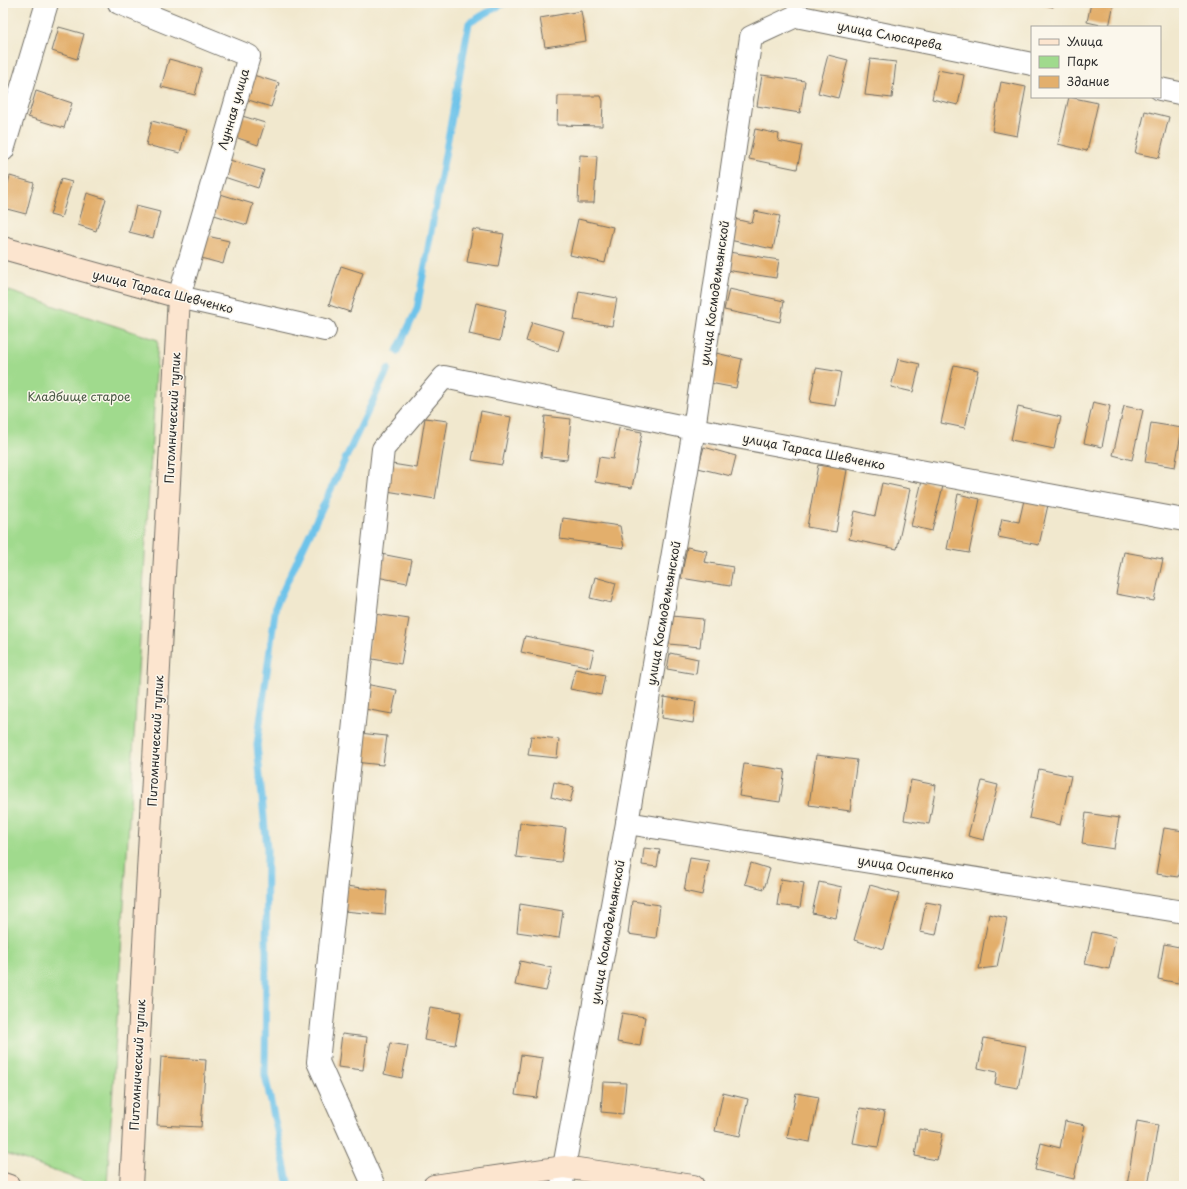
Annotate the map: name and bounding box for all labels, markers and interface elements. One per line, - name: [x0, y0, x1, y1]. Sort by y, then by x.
- street label: улица Слюсарева: [836, 16, 945, 54]
- legend: [1031, 26, 1161, 98]
- text: Улица: [1067, 32, 1103, 50]
- text: Парк: [1067, 52, 1099, 70]
- street label: Лунная улица: [213, 66, 253, 152]
- text: Здание: [1067, 72, 1109, 90]
- street label: улица Космодемьянской: [695, 219, 733, 367]
- street label: улица Тараса Шевченко: [91, 265, 236, 317]
- street label: Питомнический тупик: [160, 351, 184, 484]
- park label: Кладбище старое: [27, 387, 131, 405]
- street label: улица Тараса Шевченко: [741, 428, 887, 474]
- street label: улица Космодемьянской: [641, 539, 685, 687]
- street label: Питомнический тупик: [143, 674, 167, 807]
- street label: улица Осипенко: [857, 851, 956, 884]
- street label: улица Космодемьянской: [585, 858, 629, 1006]
- street label: Питомнический тупик: [125, 998, 149, 1131]

